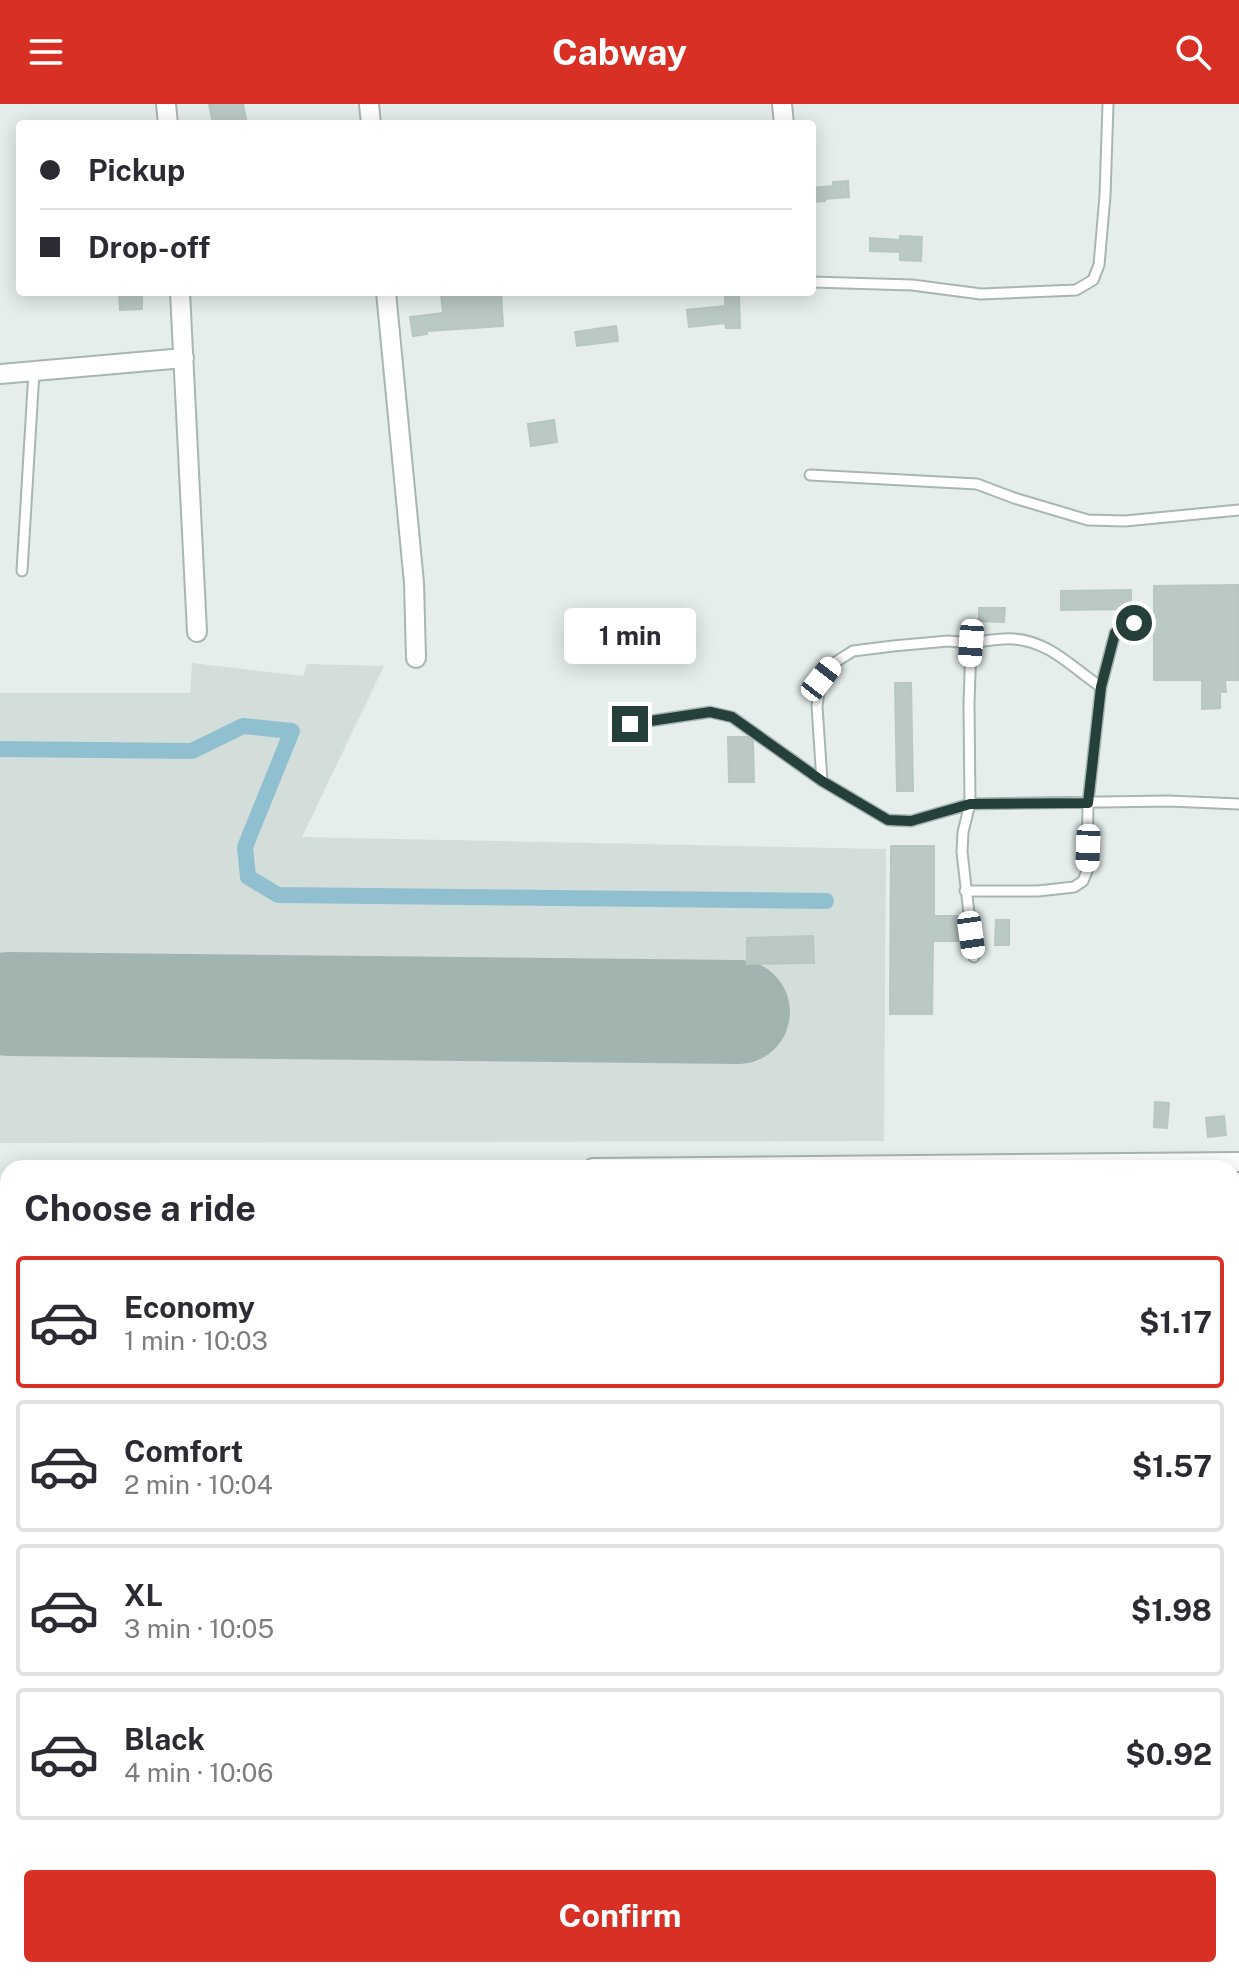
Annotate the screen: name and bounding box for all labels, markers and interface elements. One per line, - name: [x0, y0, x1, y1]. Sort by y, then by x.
- icon: menu: [24, 30, 68, 74]
- icon: search: [1171, 30, 1215, 74]
- text: Cabway: [552, 31, 687, 73]
- text: Pickup: [88, 152, 185, 188]
- text: Drop-off: [88, 229, 210, 265]
- route start: [1116, 605, 1152, 641]
- callout: 1 min: [564, 608, 696, 664]
- car: [957, 618, 985, 668]
- text: 1 min: [599, 620, 661, 651]
- car: [797, 653, 845, 705]
- route end: [612, 706, 648, 742]
- car: [1075, 824, 1101, 872]
- car: [956, 910, 986, 960]
- text: Choose a ride: [24, 1187, 256, 1229]
- icon: car: [28, 1286, 100, 1358]
- text: Economy: [124, 1289, 255, 1325]
- text: $1.17: [1139, 1304, 1212, 1340]
- text: 1 min · 10:03: [124, 1325, 268, 1356]
- icon: car: [28, 1430, 100, 1502]
- text: Comfort: [124, 1433, 243, 1469]
- text: $1.57: [1132, 1448, 1212, 1484]
- text: 2 min · 10:04: [124, 1469, 273, 1500]
- icon: car: [28, 1574, 100, 1646]
- text: XL: [124, 1577, 163, 1613]
- text: $1.98: [1131, 1592, 1212, 1628]
- text: 3 min · 10:05: [124, 1613, 274, 1644]
- icon: car: [28, 1718, 100, 1790]
- text: Black: [124, 1721, 205, 1757]
- text: $0.92: [1125, 1736, 1212, 1772]
- text: 4 min · 10:06: [124, 1757, 273, 1788]
- button: Confirm: [24, 1870, 1216, 1962]

